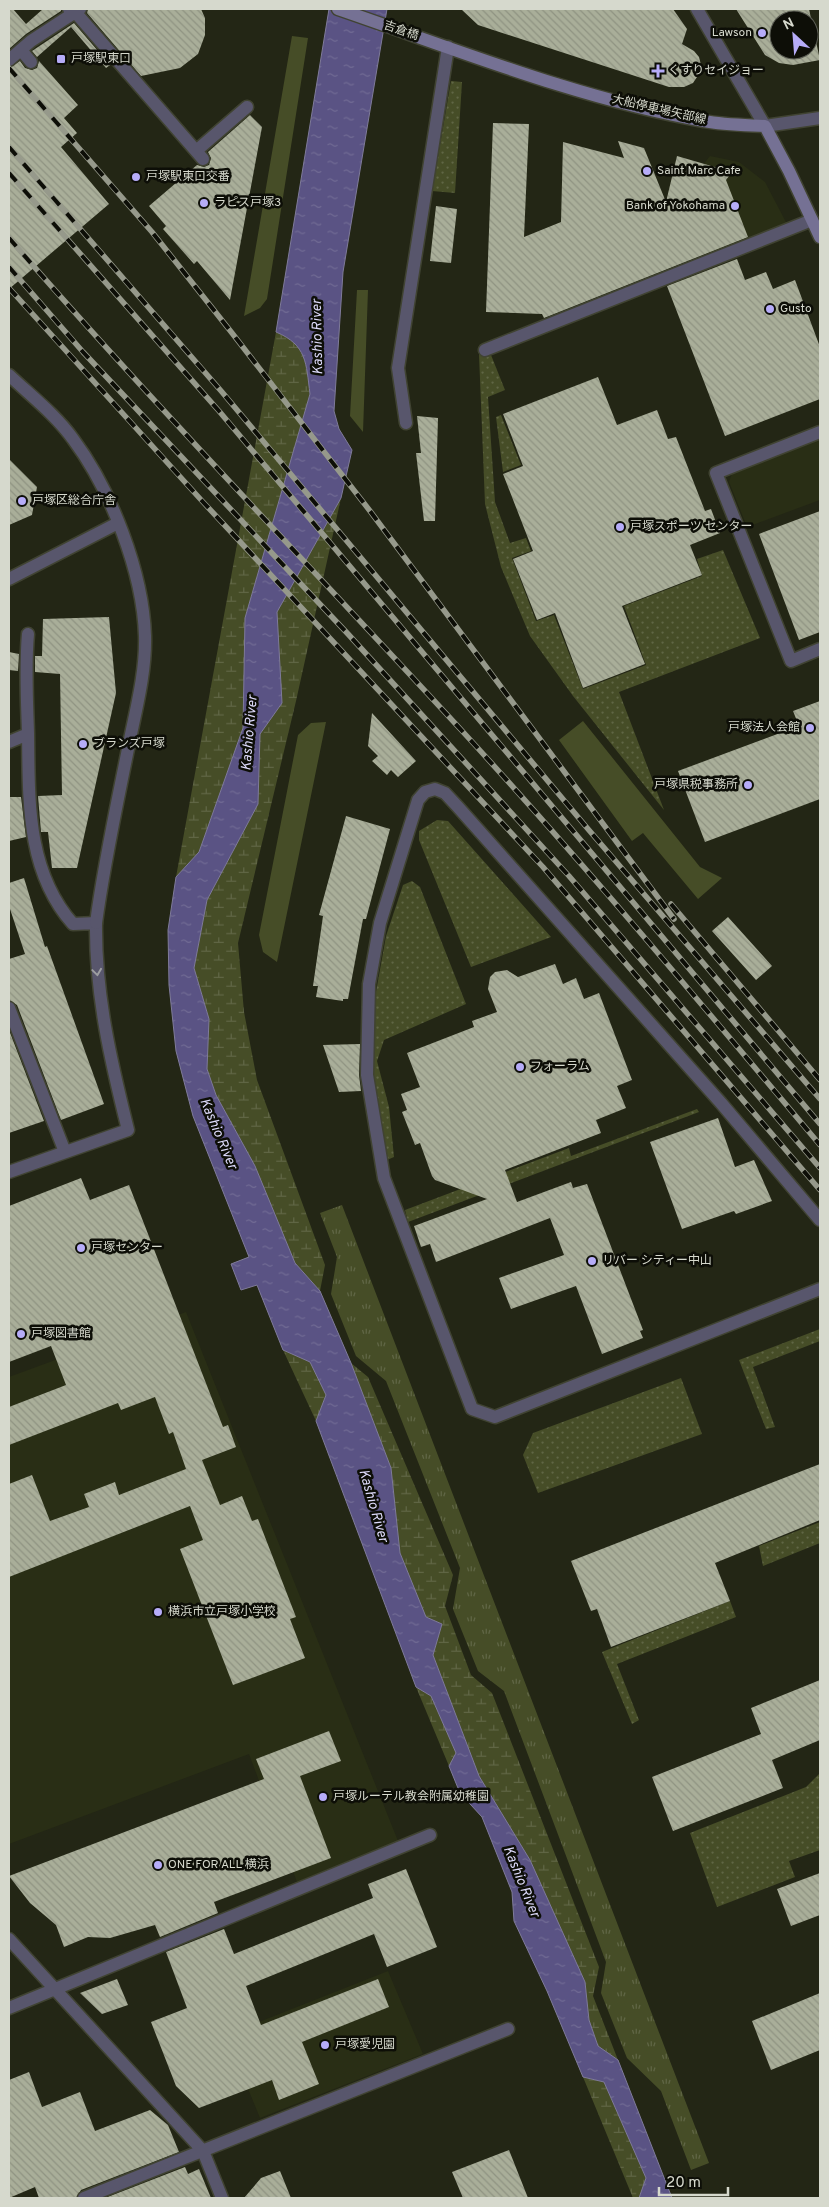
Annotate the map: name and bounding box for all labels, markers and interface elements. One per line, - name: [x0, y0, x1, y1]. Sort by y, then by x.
- north arrow: [769, 10, 819, 60]
- text: N: [781, 15, 797, 35]
- street label: 吉倉橋: [381, 18, 421, 44]
- place label: Lawson: [712, 25, 752, 41]
- marker: Lawson: [756, 27, 768, 39]
- place label: 戸塚駅東口: [71, 51, 131, 67]
- marker: 戸塚駅東口: [55, 53, 67, 65]
- place label: くすりセイジョー: [668, 63, 764, 79]
- marker: くすりセイジョー: [652, 65, 664, 77]
- street label: 大船停車場矢部線: [610, 91, 708, 129]
- place label: Saint Marc Cafe: [657, 163, 741, 179]
- marker: Saint Marc Cafe: [641, 165, 653, 177]
- place label: 戸塚駅東口交番: [146, 169, 230, 185]
- marker: 戸塚駅東口交番: [130, 171, 142, 183]
- place label: ラピス戸塚3: [214, 195, 281, 211]
- marker: ラピス戸塚3: [198, 197, 210, 209]
- place label: Bank of Yokohama: [626, 198, 725, 214]
- marker: Bank of Yokohama: [729, 200, 741, 212]
- water label: Kashio River: [309, 297, 327, 375]
- place label: Gusto: [780, 301, 812, 317]
- marker: Gusto: [764, 303, 776, 315]
- place label: 戸塚区総合庁舎: [32, 493, 116, 509]
- marker: 戸塚区総合庁舎: [16, 495, 28, 507]
- place label: 戸塚スポーツ センター: [630, 519, 753, 535]
- marker: 戸塚スポーツ センター: [614, 521, 626, 533]
- water label: Kashio River: [238, 693, 262, 771]
- place label: 戸塚法人会館: [728, 720, 800, 736]
- marker: 戸塚法人会館: [804, 722, 816, 734]
- place label: ブランズ戸塚: [93, 736, 165, 752]
- marker: ブランズ戸塚: [77, 738, 89, 750]
- place label: 戸塚県税事務所: [654, 777, 738, 793]
- marker: 戸塚県税事務所: [742, 779, 754, 791]
- one-way arrow: [91, 968, 102, 976]
- place label: フォーラム: [530, 1059, 590, 1075]
- marker: フォーラム: [514, 1061, 526, 1073]
- water label: Kashio River: [195, 1096, 241, 1174]
- place label: 戸塚センター: [91, 1240, 163, 1256]
- marker: 戸塚センター: [75, 1242, 87, 1254]
- place label: リバー シティー中山: [602, 1253, 712, 1269]
- marker: リバー シティー中山: [586, 1255, 598, 1267]
- place label: 戸塚図書館: [31, 1326, 91, 1342]
- marker: 戸塚図書館: [15, 1328, 27, 1340]
- water label: Kashio River: [354, 1467, 392, 1546]
- place label: 横浜市立戸塚小学校: [168, 1604, 276, 1620]
- marker: 横浜市立戸塚小学校: [152, 1606, 164, 1618]
- place label: 戸塚ルーテル教会附属幼稚園: [333, 1789, 489, 1805]
- marker: 戸塚ルーテル教会附属幼稚園: [317, 1791, 329, 1803]
- water label: Kashio River: [499, 1844, 544, 1922]
- place label: ONE FOR ALL 横浜: [168, 1857, 269, 1873]
- marker: ONE FOR ALL 横浜: [152, 1859, 164, 1871]
- place label: 戸塚愛児園: [335, 2037, 395, 2053]
- marker: 戸塚愛児園: [319, 2039, 331, 2051]
- scale bar: [659, 2164, 728, 2196]
- text: 20 m: [666, 2174, 701, 2193]

